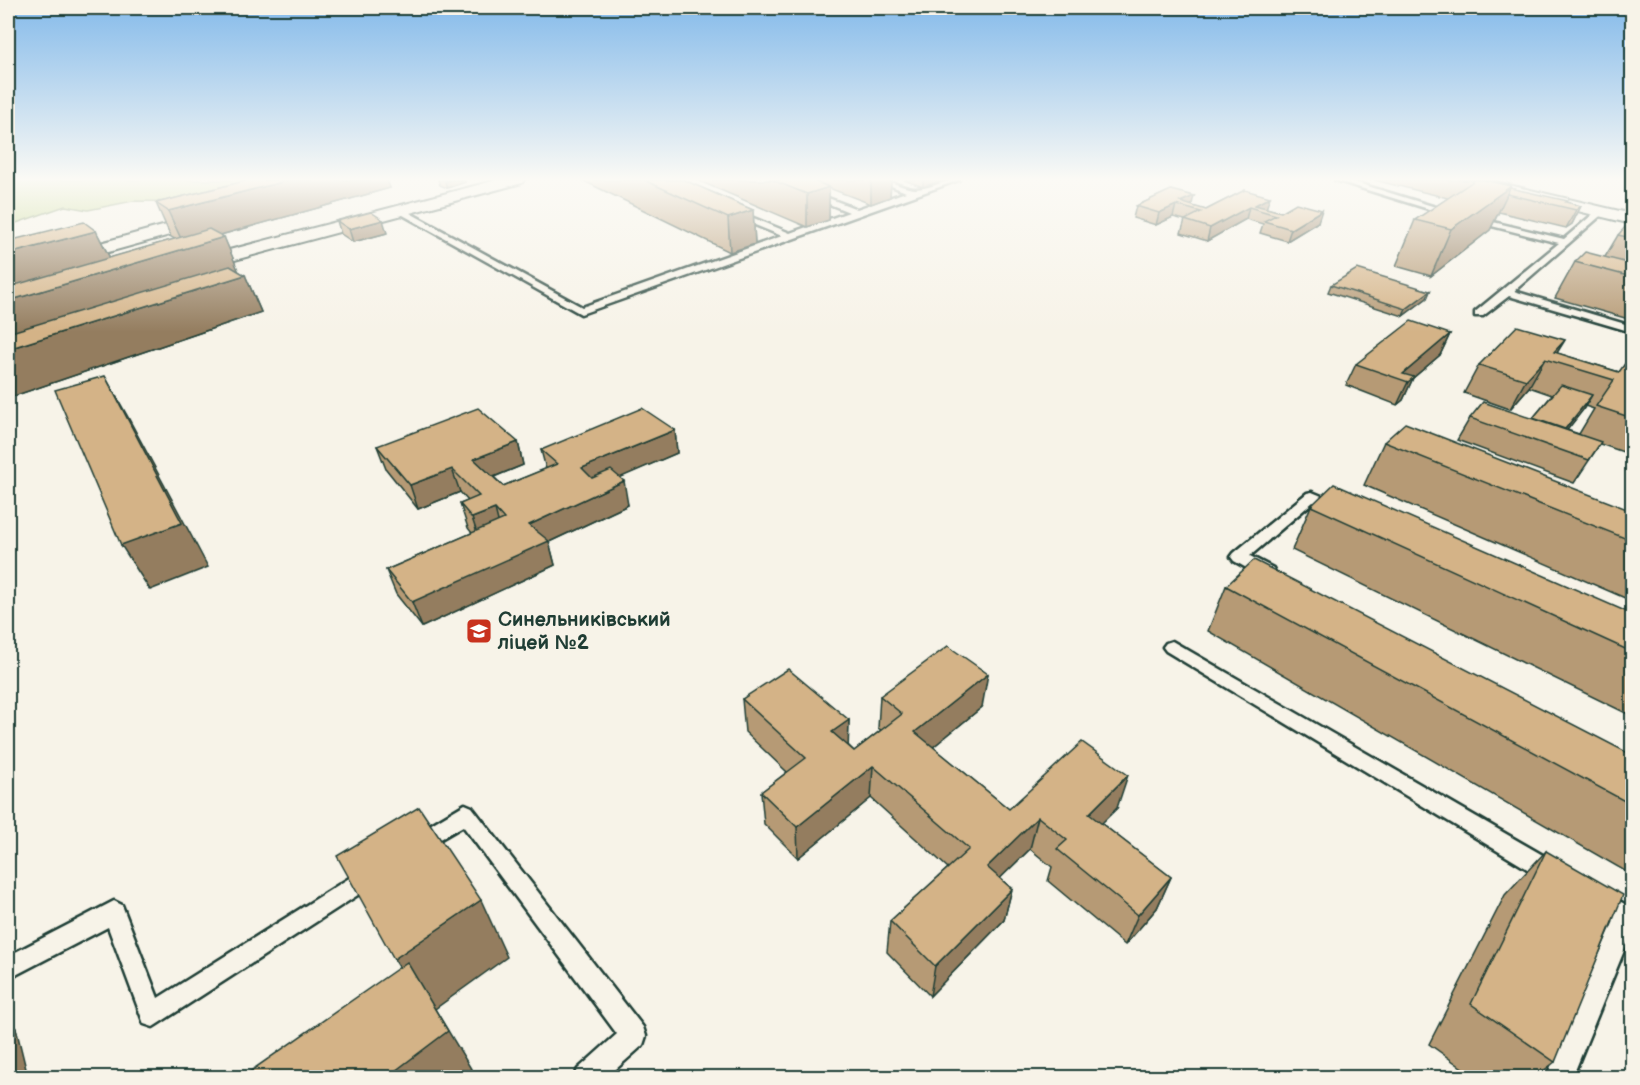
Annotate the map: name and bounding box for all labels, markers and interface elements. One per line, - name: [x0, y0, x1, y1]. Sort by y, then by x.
- place label: Синельниківський ліцей №2: [497, 608, 671, 655]
- school or university icon: Синельниківський ліцей №2: [464, 616, 494, 646]

